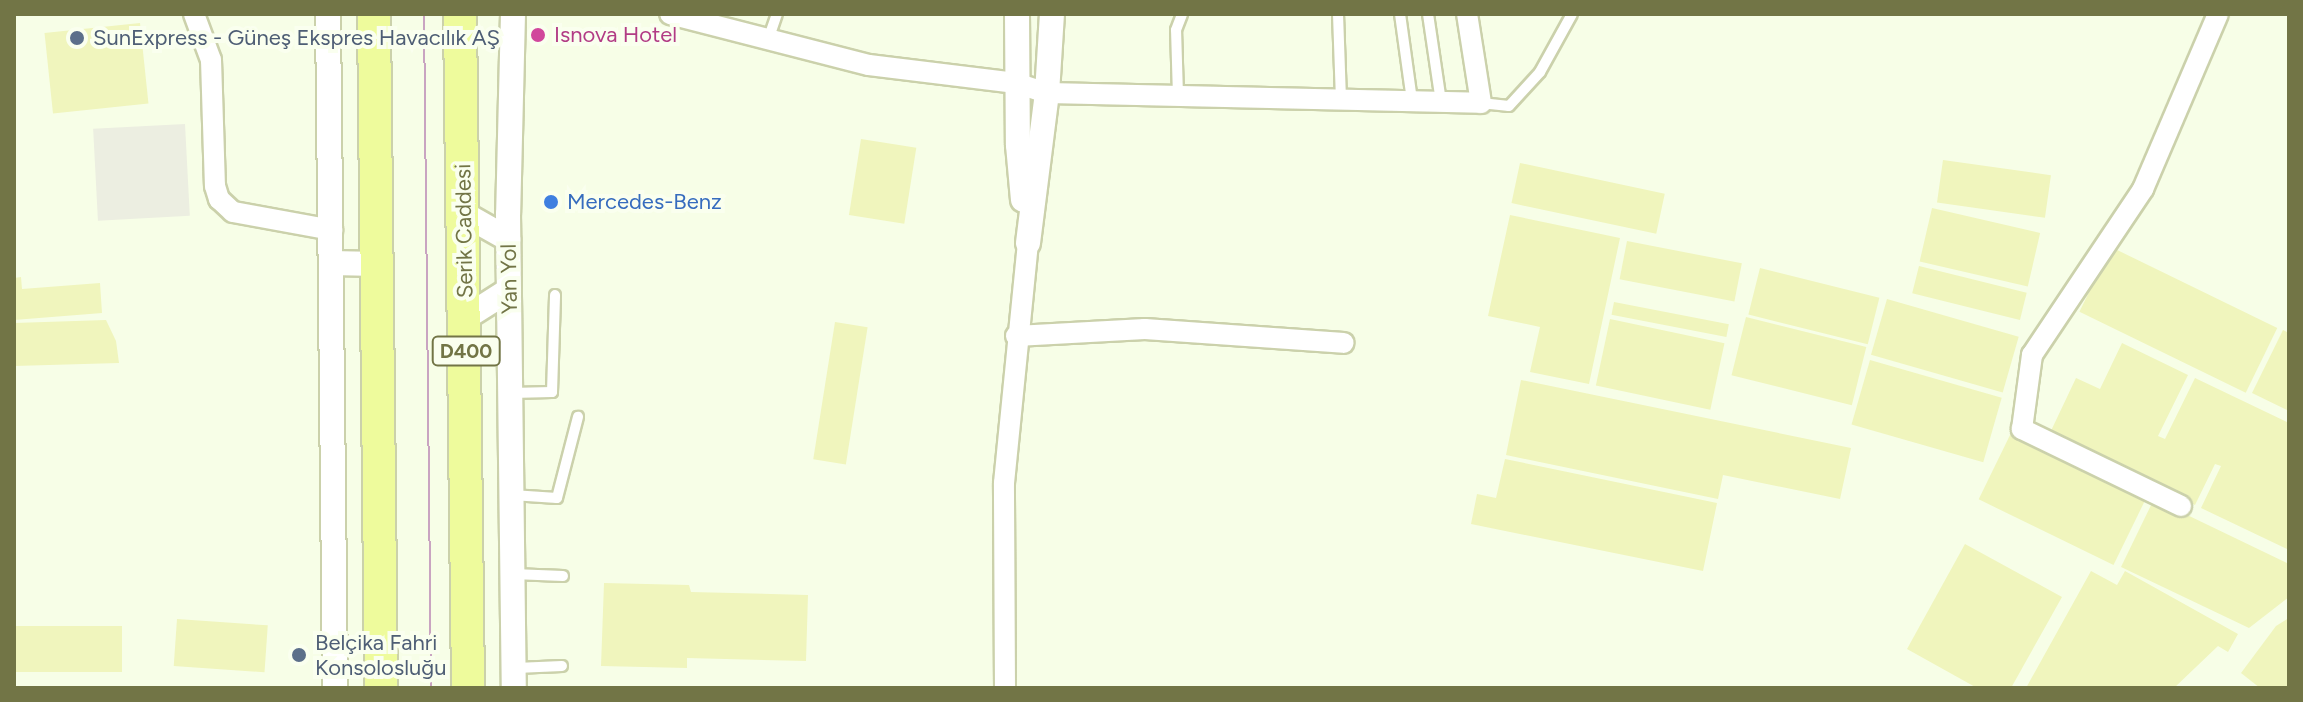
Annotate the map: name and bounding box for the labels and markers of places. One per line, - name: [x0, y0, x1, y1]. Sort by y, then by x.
- place label: Isnova Hotel: [554, 22, 677, 48]
- place label: SunExpress - Güneş Ekspres Havacılık AŞ: [93, 25, 500, 51]
- marker: Isnova Hotel: [529, 26, 547, 44]
- marker: SunExpress - Güneş Ekspres Havacılık AŞ: [68, 29, 86, 47]
- place label: Mercedes-Benz: [567, 189, 722, 215]
- marker: Mercedes-Benz: [542, 193, 560, 211]
- place label: Belçika Fahri Konsolosluğu: [315, 629, 446, 680]
- marker: Belçika Fahri Konsolosluğu: [290, 646, 308, 664]

